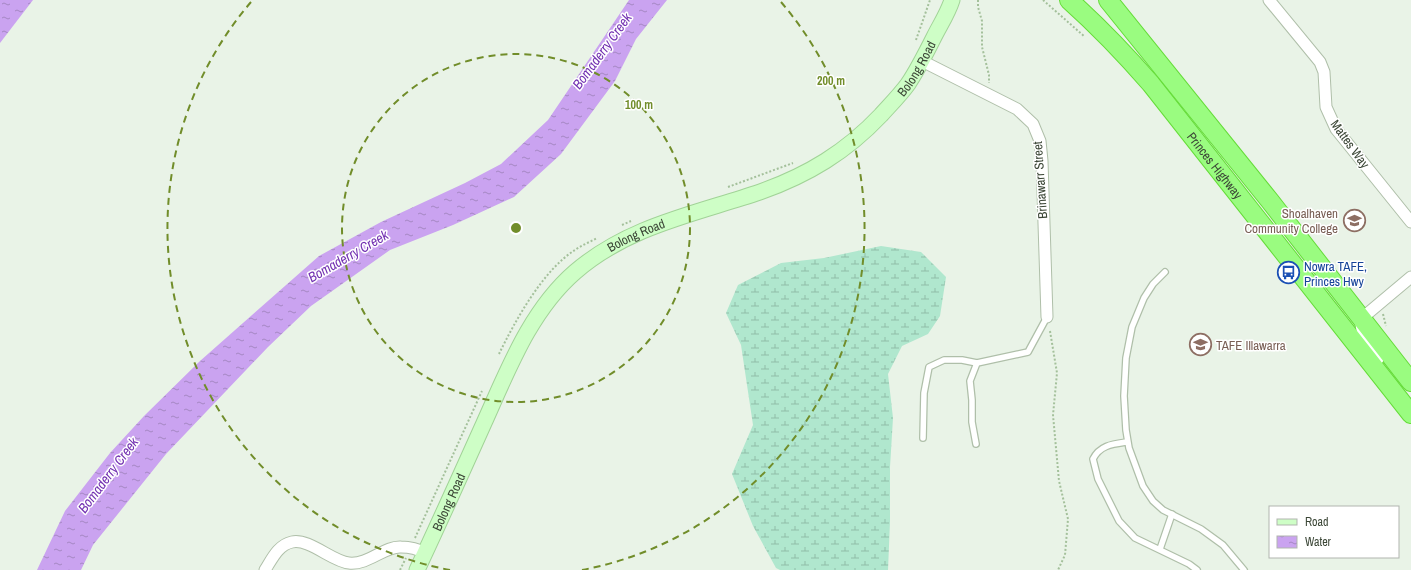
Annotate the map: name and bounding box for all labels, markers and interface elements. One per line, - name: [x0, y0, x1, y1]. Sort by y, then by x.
- water label: Bomaderry Creek: [568, 8, 636, 93]
- street label: Bolong Road: [893, 38, 939, 100]
- text: 200 m: [817, 73, 845, 89]
- text: 100 m: [625, 97, 653, 113]
- street label: Mattes Way: [1327, 116, 1374, 172]
- street label: Princes Highway: [1183, 128, 1247, 203]
- street label: Brinawarr Street: [1029, 141, 1051, 219]
- place label: Shoalhaven Community College: [1244, 205, 1338, 237]
- school or university icon: Shoalhaven Community College: [1341, 207, 1367, 233]
- street label: Bolong Road: [604, 215, 667, 256]
- centre of rings: [509, 221, 523, 235]
- water label: Bomaderry Creek: [305, 225, 393, 286]
- place label: Nowra TAFE, Princes Hwy: [1304, 258, 1367, 290]
- bus stop icon: Nowra TAFE, Princes Hwy: [1276, 260, 1302, 286]
- school or university icon: TAFE Illawarra: [1187, 332, 1213, 358]
- place label: TAFE Illawarra: [1216, 337, 1286, 354]
- water label: Bomaderry Creek: [74, 433, 143, 516]
- street label: Bolong Road: [428, 470, 469, 533]
- legend: [1269, 506, 1399, 558]
- text: Road: [1305, 514, 1329, 530]
- text: Water: [1305, 534, 1332, 550]

